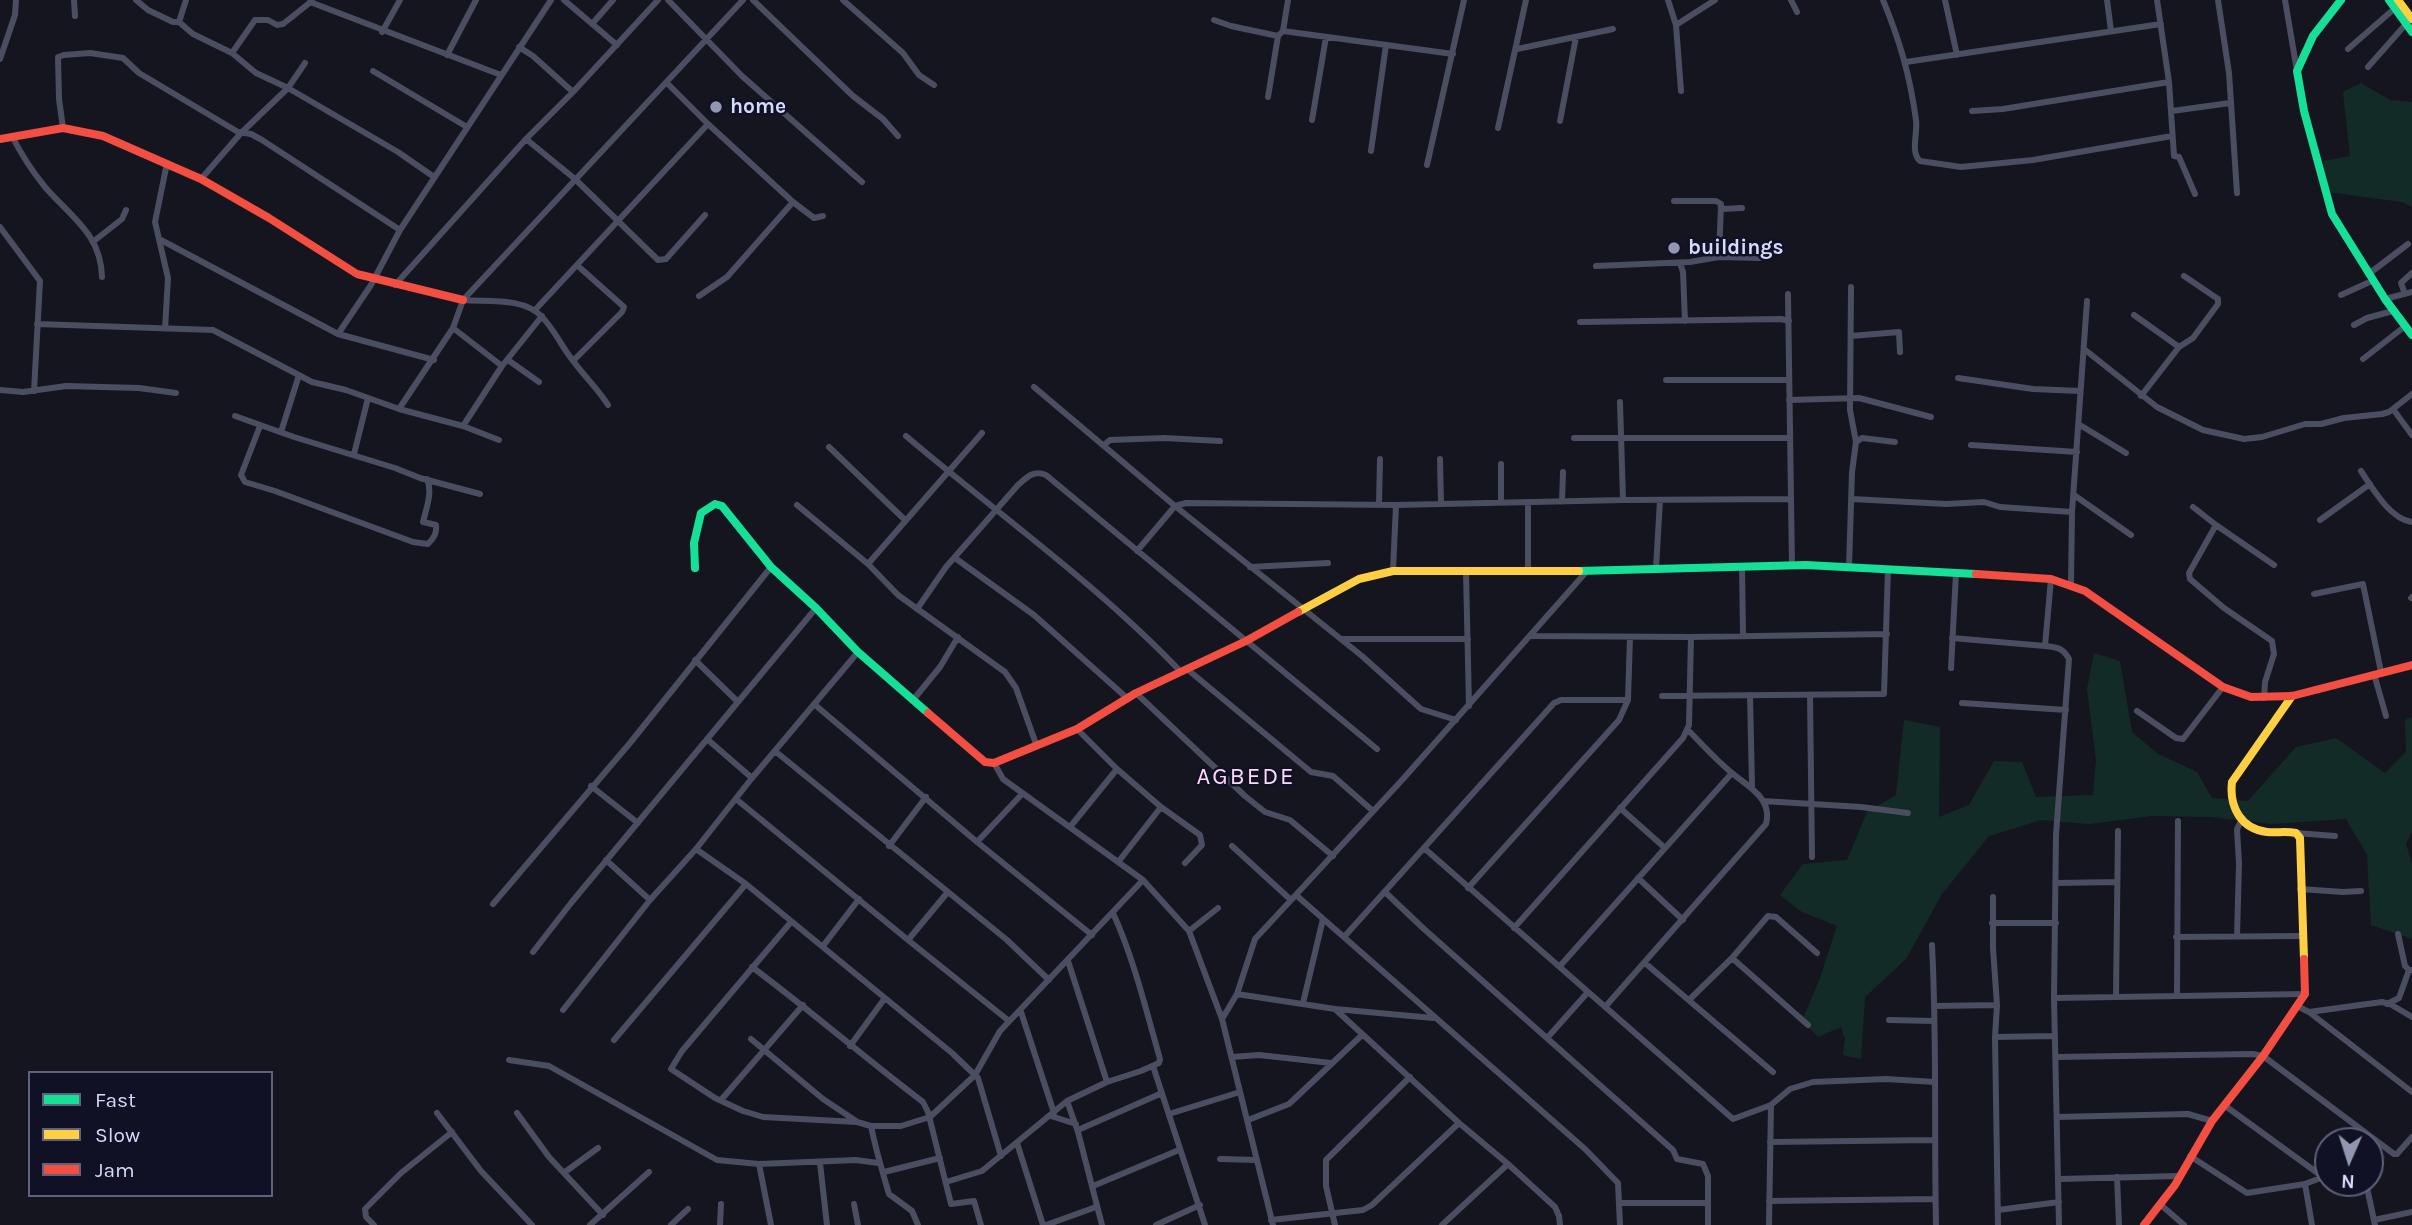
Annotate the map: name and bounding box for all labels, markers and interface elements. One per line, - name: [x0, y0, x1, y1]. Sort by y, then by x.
- place label: home: [730, 94, 786, 120]
- marker: home: [708, 99, 724, 115]
- place label: buildings: [1688, 235, 1784, 261]
- marker: buildings: [1666, 240, 1682, 256]
- district label: AGBEDE: [1197, 763, 1295, 791]
- legend: [28, 1071, 273, 1197]
- text: Fast: [95, 1088, 136, 1112]
- text: Slow: [95, 1123, 140, 1147]
- north arrow: [2314, 1127, 2384, 1197]
- text: Jam: [95, 1158, 135, 1182]
- text: N: [2341, 1170, 2355, 1192]

